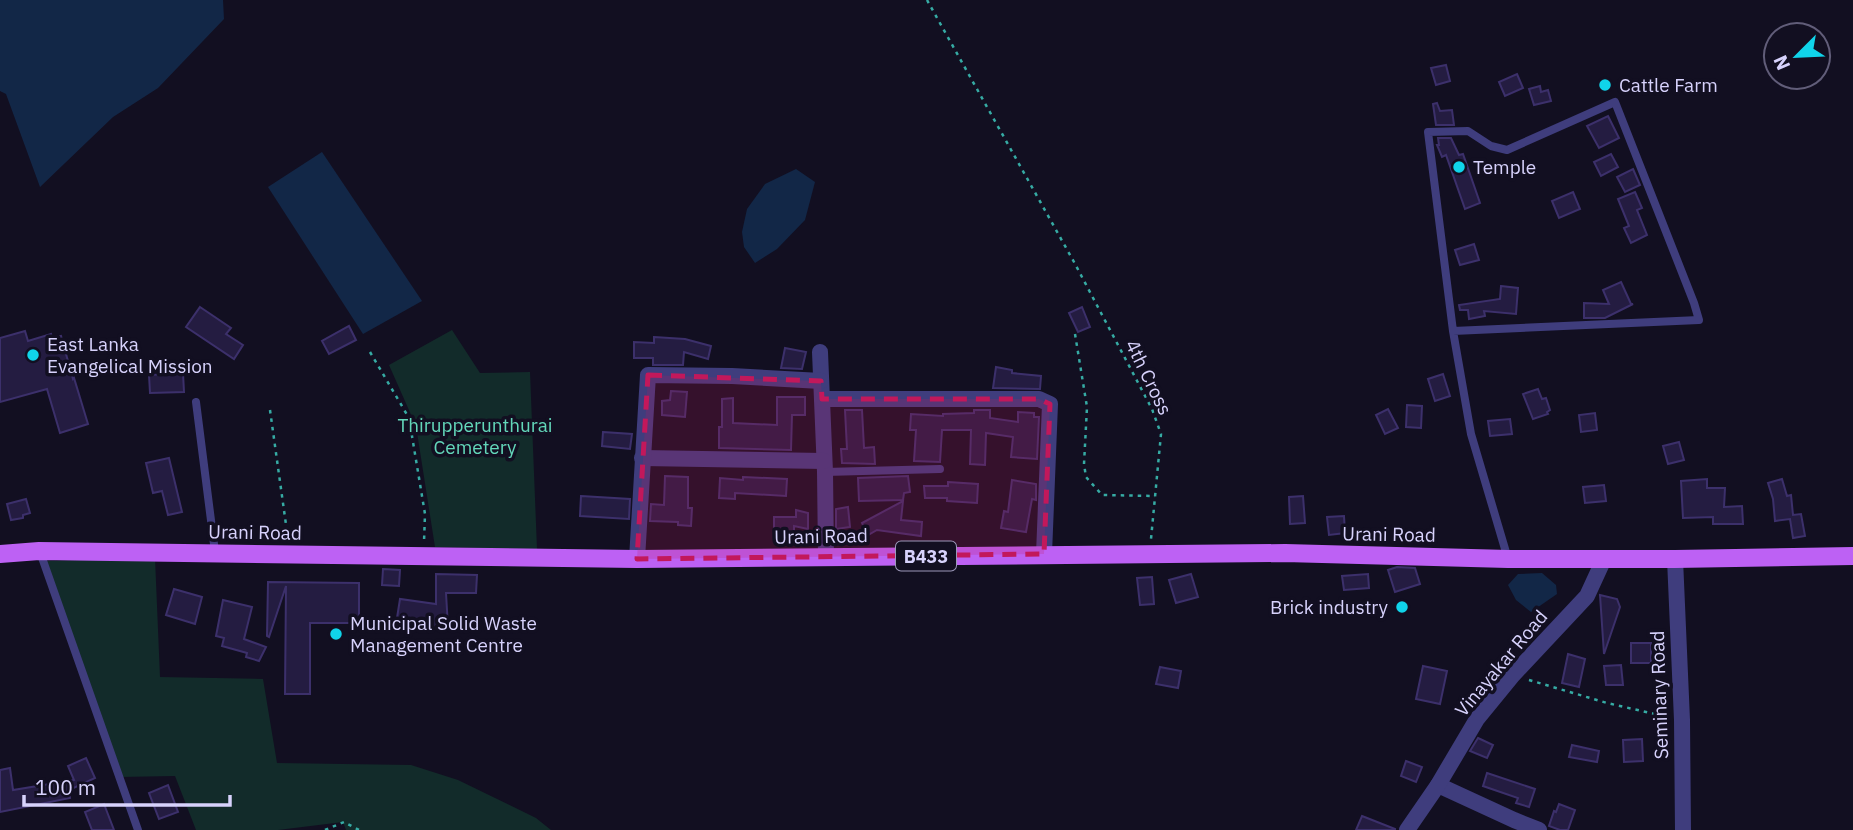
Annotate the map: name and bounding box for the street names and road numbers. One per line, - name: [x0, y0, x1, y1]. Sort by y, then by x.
- street label: 4th Cross: [1120, 335, 1178, 419]
- street label: Urani Road: [208, 519, 302, 545]
- street label: Urani Road: [1342, 521, 1436, 547]
- street label: Urani Road: [774, 523, 868, 549]
- road number: B433: [896, 542, 956, 570]
- street label: Vinayakar Road: [1449, 605, 1553, 721]
- street label: Seminary Road: [1645, 630, 1673, 760]

